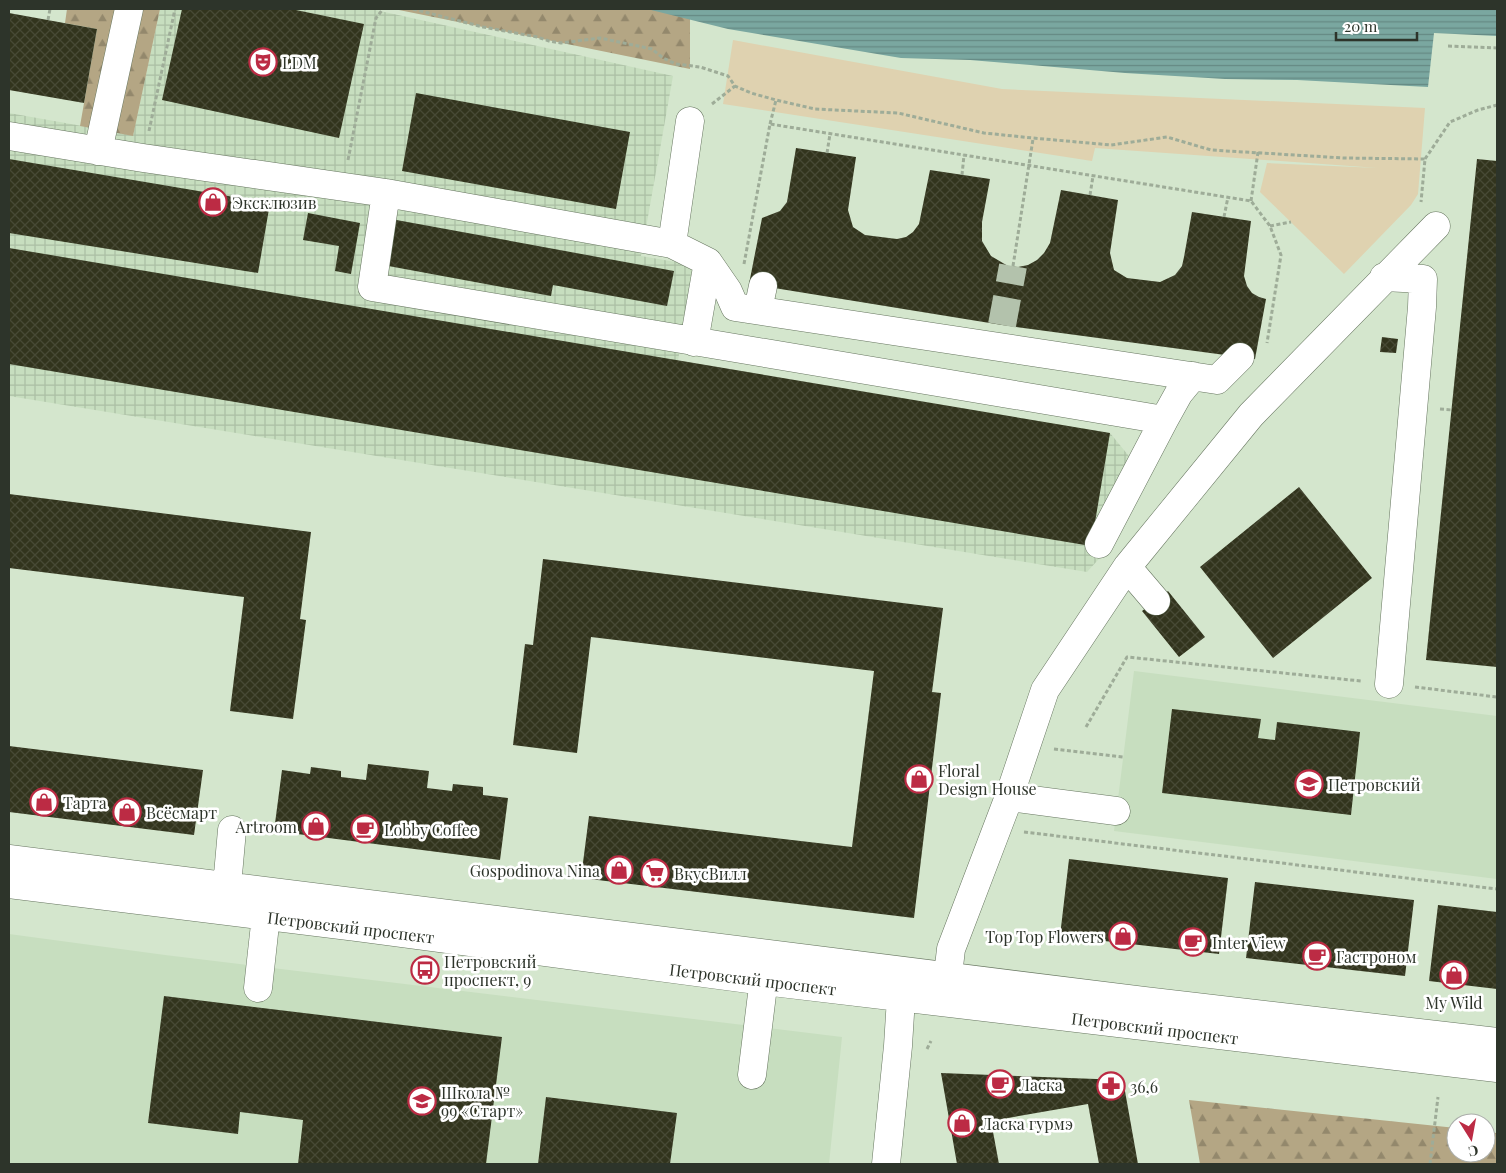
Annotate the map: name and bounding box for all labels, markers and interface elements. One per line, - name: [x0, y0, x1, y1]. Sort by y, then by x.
- scale bar: [1336, 10, 1417, 42]
- text: 20 m: [1344, 16, 1378, 36]
- theatre icon: LDM: [248, 47, 278, 77]
- place label: LDM: [282, 52, 317, 73]
- shop icon: Эксклюзив: [198, 187, 228, 217]
- place label: Эксклюзив: [232, 192, 317, 213]
- place label: Floral Design House: [938, 760, 1037, 799]
- shop icon: Floral Design House: [904, 764, 934, 794]
- school or university icon: Петровский: [1294, 769, 1324, 799]
- place label: Петровский: [1328, 774, 1421, 795]
- shop icon: Тарта: [29, 787, 59, 817]
- place label: Тарта: [63, 792, 107, 813]
- shop icon: Всёсмарт: [112, 797, 142, 827]
- place label: Всёсмарт: [146, 802, 217, 823]
- shop icon: Artroom: [301, 811, 331, 841]
- cafe icon: Lobby Coffee: [350, 814, 380, 844]
- place label: Artroom: [235, 816, 297, 837]
- place label: Lobby Coffee: [384, 819, 478, 840]
- shop icon: Gospodinova Nina: [604, 855, 634, 885]
- supermarket icon: ВкусВилл: [640, 858, 670, 888]
- place label: Gospodinova Nina: [470, 860, 600, 881]
- place label: ВкусВилл: [674, 863, 747, 884]
- street label: Петровский проспект: [266, 906, 436, 948]
- shop icon: Top Top Flowers: [1108, 921, 1138, 951]
- place label: Top Top Flowers: [985, 926, 1104, 947]
- cafe icon: Inter View: [1178, 927, 1208, 957]
- place label: Inter View: [1212, 932, 1286, 953]
- cafe icon: Гастроном: [1302, 941, 1332, 971]
- place label: Гастроном: [1336, 946, 1417, 967]
- place label: Петровский проспект, 9: [444, 951, 537, 990]
- bus stop icon: Петровский проспект, 9: [410, 955, 440, 985]
- street label: Петровский проспект: [668, 958, 838, 1000]
- shop icon: My Wild: [1439, 960, 1469, 990]
- place label: My Wild: [1425, 992, 1483, 1013]
- street label: Петровский проспект: [1070, 1007, 1240, 1049]
- cafe icon: Ласка: [985, 1069, 1015, 1099]
- pharmacy icon: 36,6: [1096, 1071, 1126, 1101]
- place label: Ласка: [1018, 1074, 1063, 1095]
- place label: 36,6: [1130, 1076, 1158, 1097]
- place label: Школа № 99 «Старт»: [441, 1082, 523, 1121]
- school or university icon: Школа № 99 «Старт»: [407, 1086, 437, 1116]
- shop icon: Ласка гурмэ: [947, 1108, 977, 1138]
- place label: Ласка гурмэ: [980, 1113, 1073, 1134]
- north arrow: [1446, 1113, 1496, 1163]
- text: С: [1467, 1141, 1480, 1162]

